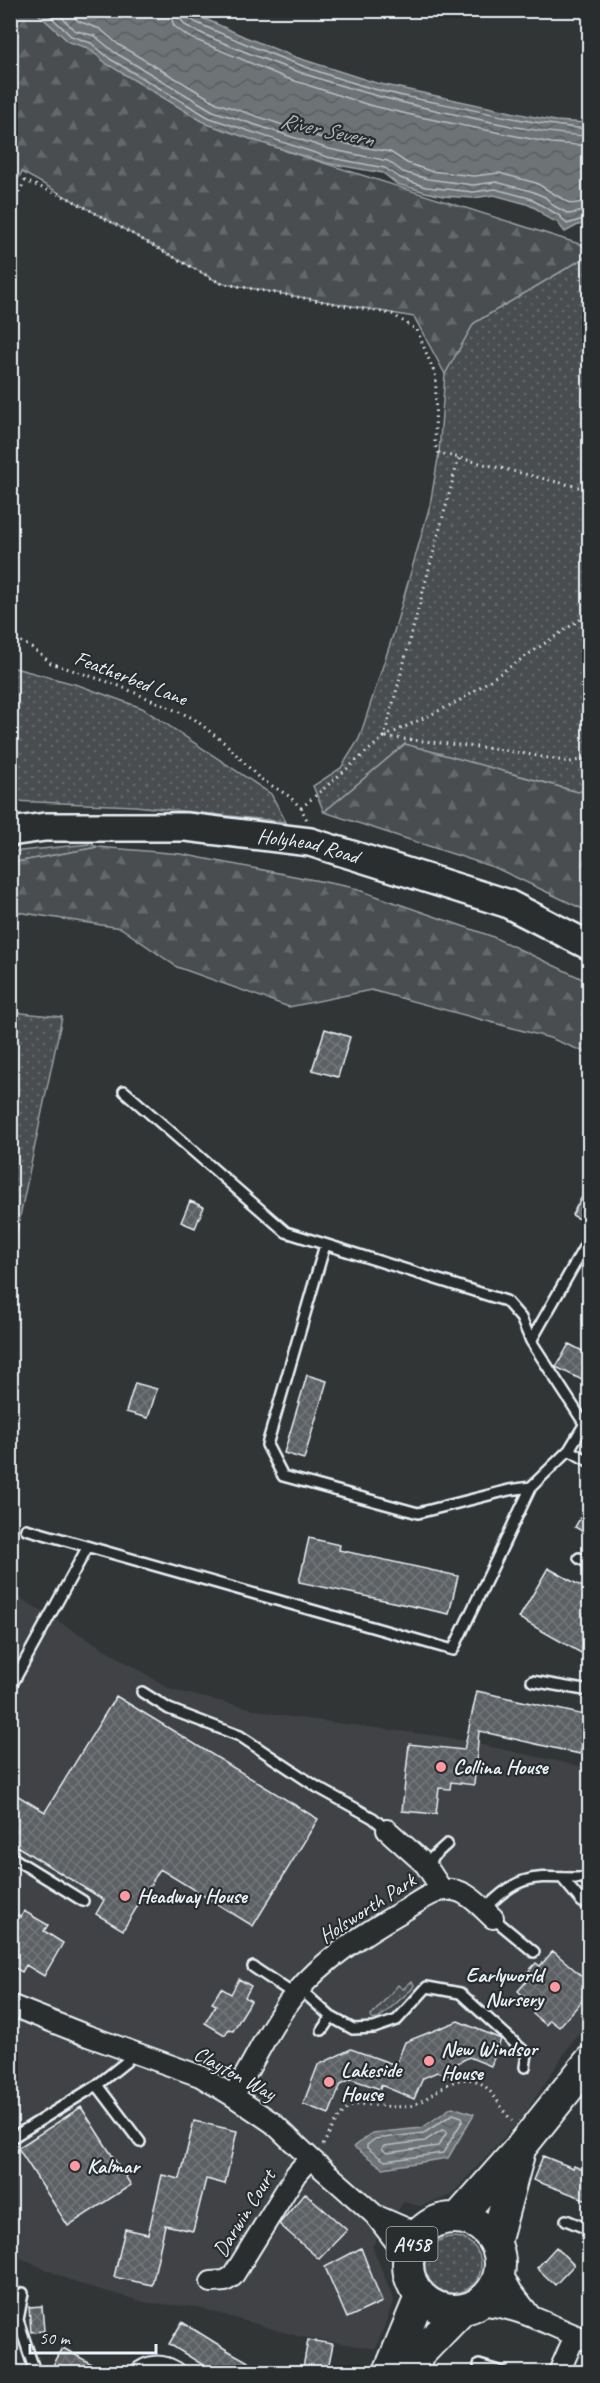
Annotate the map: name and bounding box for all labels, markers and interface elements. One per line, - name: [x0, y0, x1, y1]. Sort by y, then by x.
- water label: River Severn: [278, 107, 378, 154]
- street label: Featherbed Lane: [71, 645, 192, 712]
- street label: Holyhead Road: [256, 823, 366, 871]
- place label: Collina House: [453, 1754, 550, 1780]
- marker: Collina House: [434, 1760, 448, 1774]
- street label: Holsworth Park: [314, 1866, 421, 1949]
- place label: Headway House: [137, 1883, 249, 1909]
- marker: Headway House: [118, 1889, 132, 1903]
- place label: Earlyworld Nursery: [466, 1962, 547, 2012]
- marker: Earlyworld Nursery: [548, 1980, 562, 1994]
- place label: New Windsor House: [441, 2036, 539, 2086]
- street label: Clayton Way: [189, 2040, 282, 2107]
- marker: New Windsor House: [422, 2054, 436, 2068]
- place label: Lakeside House: [341, 2057, 403, 2107]
- marker: Lakeside House: [322, 2075, 336, 2089]
- place label: Kalmar: [87, 2153, 141, 2179]
- marker: Kalmar: [68, 2159, 82, 2173]
- street label: Darwin Court: [207, 2163, 282, 2261]
- road number: A458: [386, 2227, 438, 2261]
- scale bar: [30, 2317, 156, 2355]
- text: 50 m: [39, 2327, 72, 2349]

